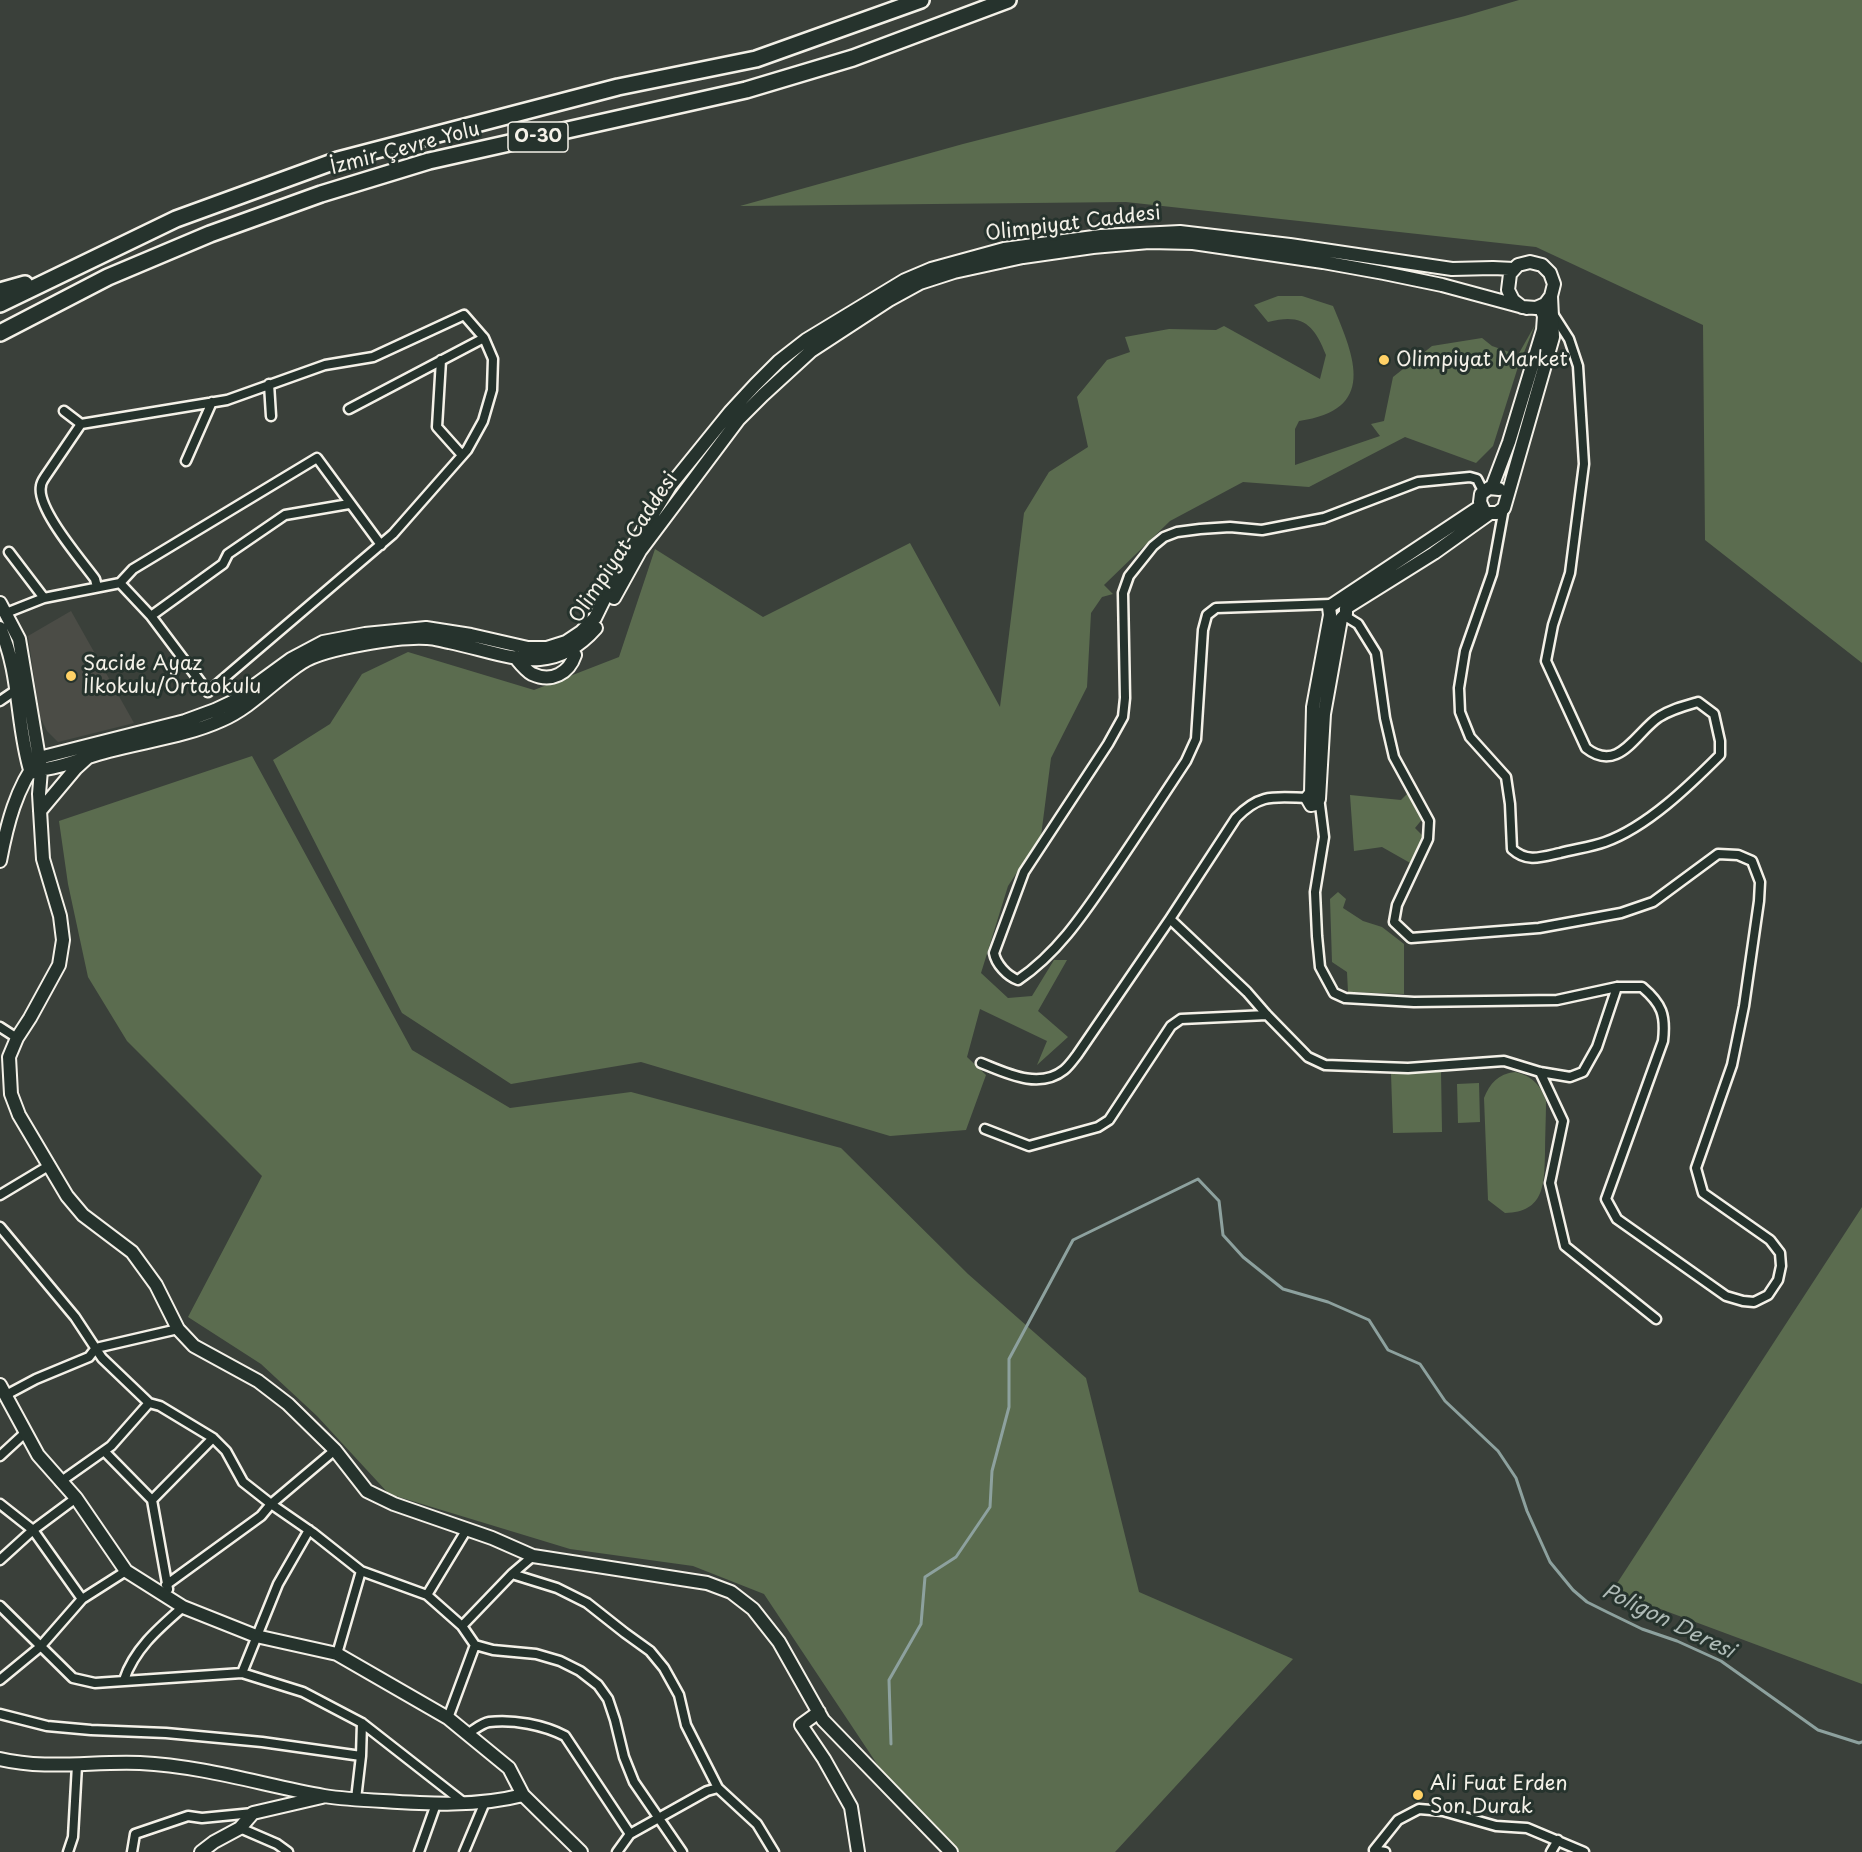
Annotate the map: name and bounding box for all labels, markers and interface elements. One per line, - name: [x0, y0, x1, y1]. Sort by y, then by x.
- street label: İzmir Çevre Yolu: [328, 118, 482, 180]
- road number: O-30: [508, 122, 568, 152]
- street label: Olimpiyat Caddesi: [984, 201, 1162, 247]
- place label: Olimpiyat Market: [1396, 348, 1568, 372]
- marker: Olimpiyat Market: [1377, 353, 1391, 367]
- street label: Olimpiyat Caddesi: [565, 468, 683, 628]
- place label: Sacide Ayaz İlkokulu/Ortaokulu: [83, 652, 261, 699]
- marker: Sacide Ayaz İlkokulu/Ortaokulu: [64, 669, 78, 683]
- water label: Poligon Deresi: [1598, 1579, 1738, 1665]
- place label: Ali Fuat Erden Son Durak: [1430, 1772, 1567, 1819]
- marker: Ali Fuat Erden Son Durak: [1411, 1788, 1425, 1802]

